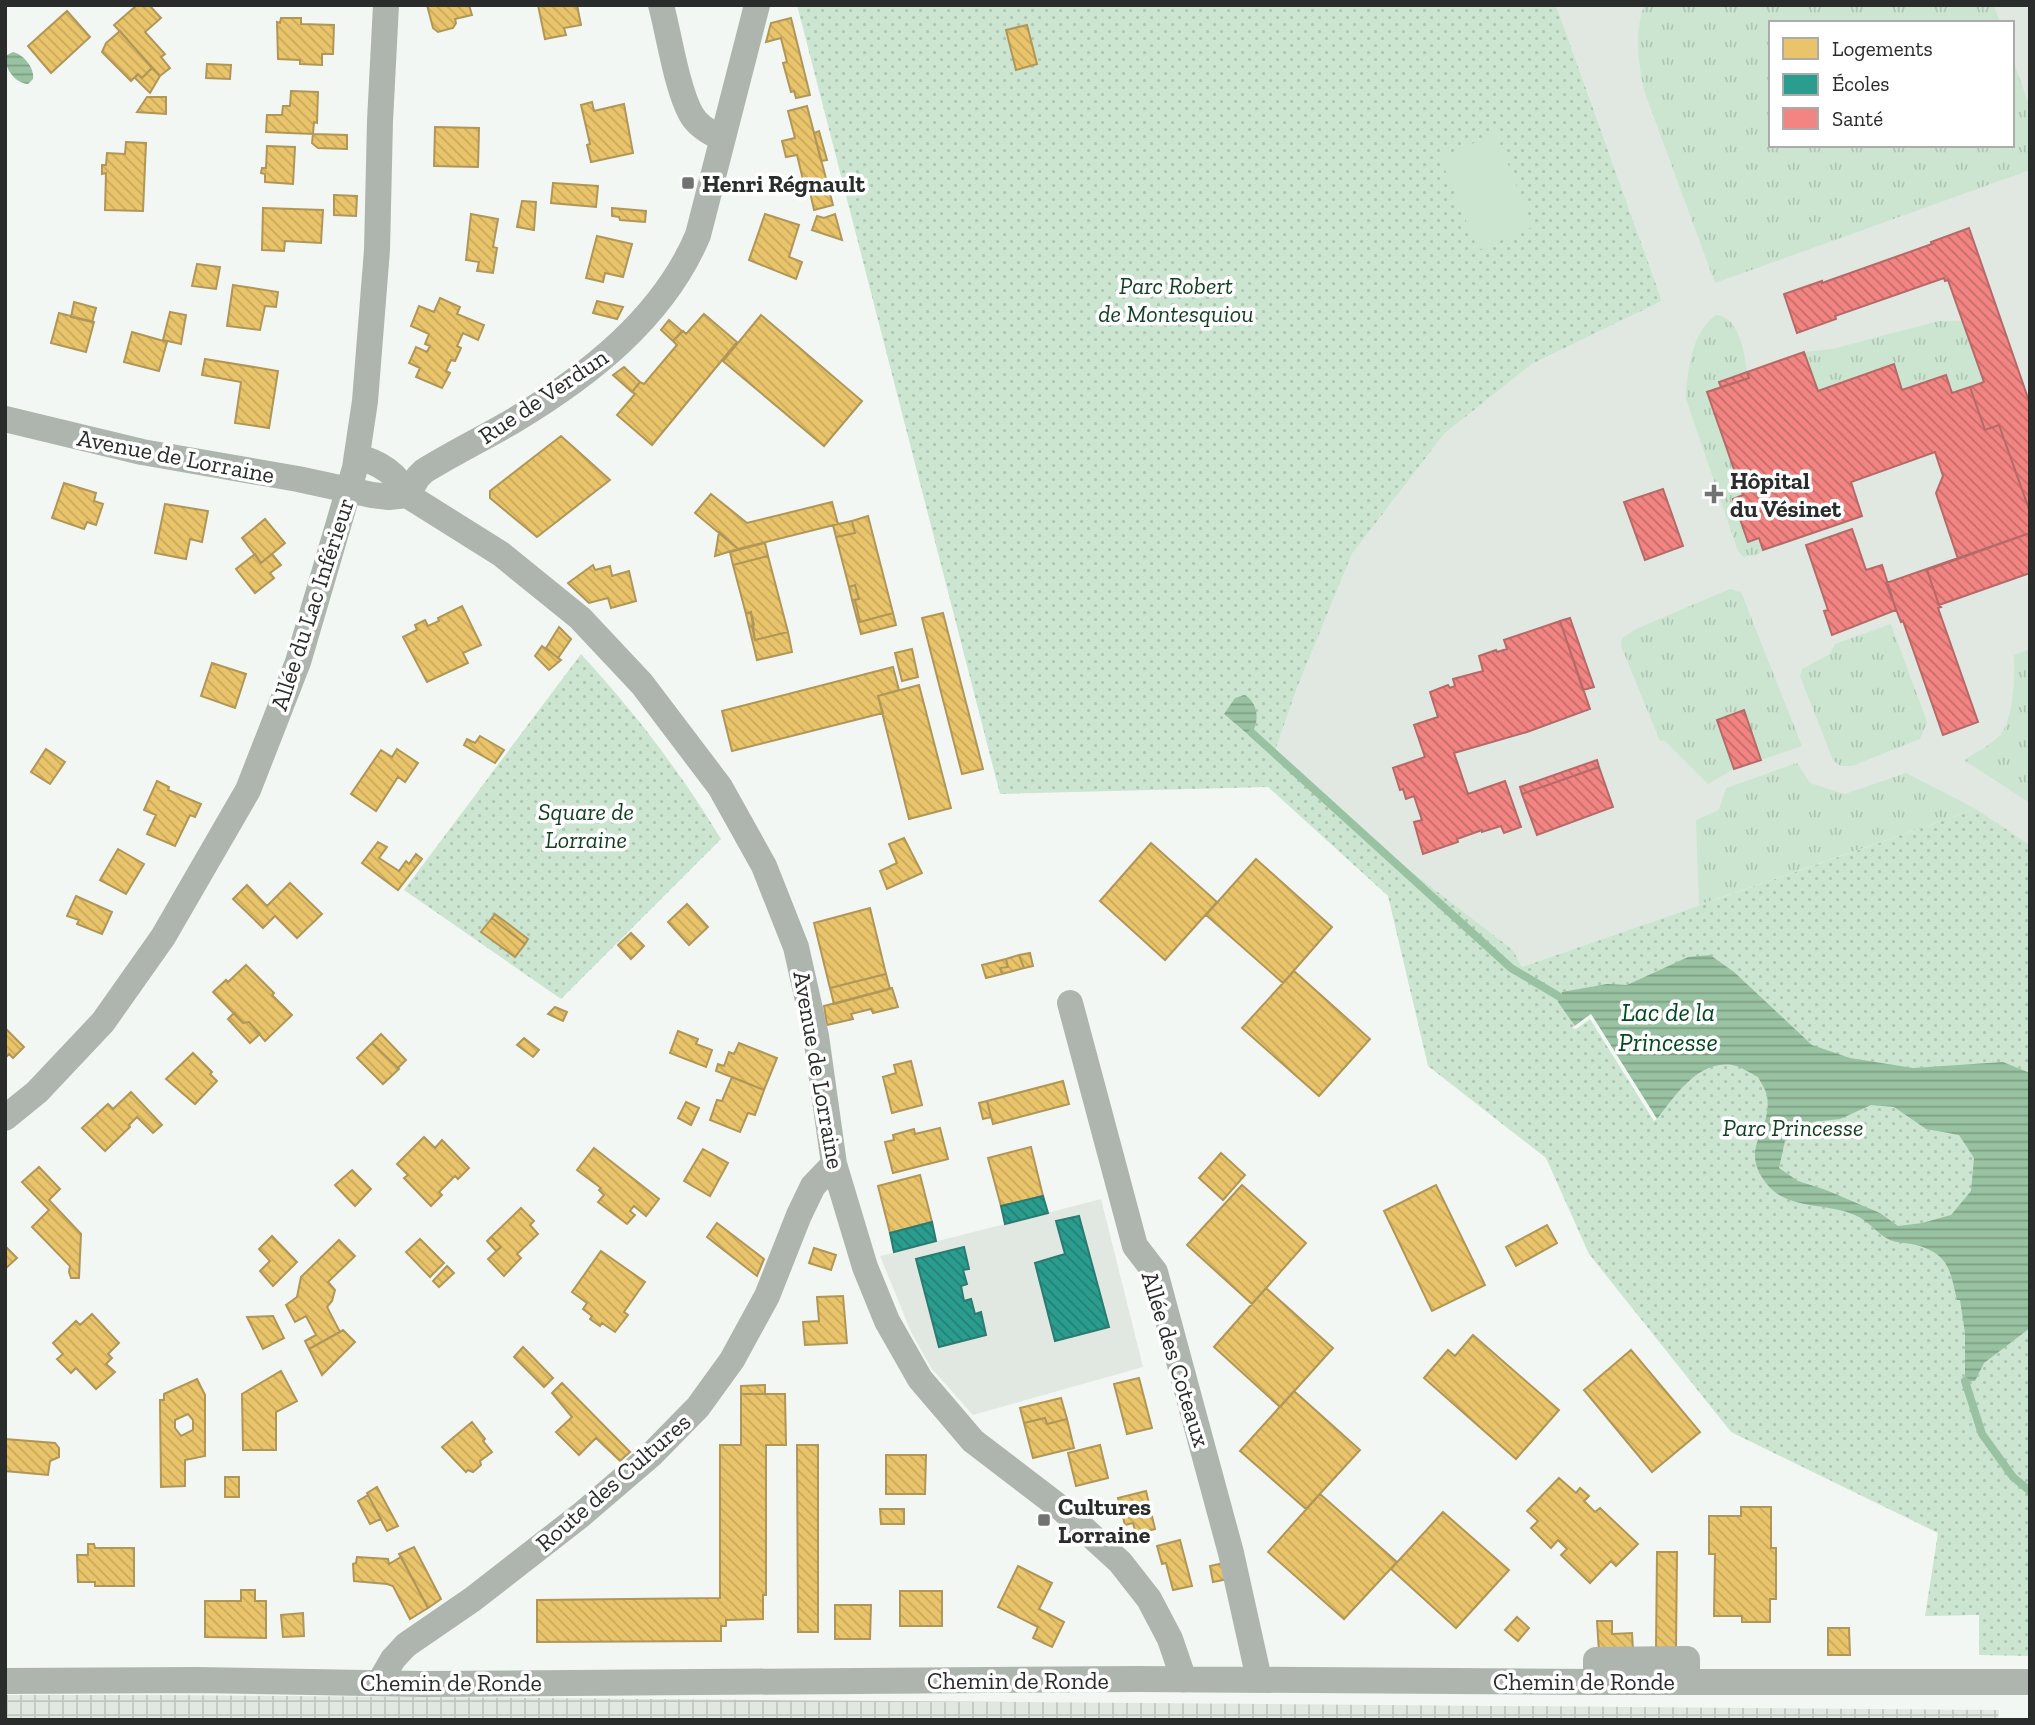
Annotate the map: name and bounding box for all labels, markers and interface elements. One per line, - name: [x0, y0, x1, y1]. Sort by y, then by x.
- legend: [1769, 21, 2014, 147]
- text: Logements: [1832, 36, 1933, 61]
- text: Écoles: [1832, 71, 1890, 96]
- text: Santé: [1832, 106, 1883, 131]
- place label: Henri Régnault: [702, 169, 866, 198]
- marker: Henri Régnault: [680, 175, 696, 191]
- park label: Parc Robert de Montesquiou: [1098, 271, 1254, 328]
- street label: Rue de Verdun: [473, 342, 613, 450]
- street label: Avenue de Lorraine: [75, 423, 277, 489]
- place label: Hôpital du Vésinet: [1730, 466, 1842, 523]
- marker: Hôpital du Vésinet: [1704, 484, 1724, 504]
- street label: Allée du Lac Inférieur: [264, 494, 360, 714]
- park label: Square de Lorraine: [538, 797, 634, 854]
- street label: Avenue de Lorraine: [787, 969, 851, 1171]
- water label: Lac de la Princesse: [1618, 996, 1718, 1058]
- park label: Parc Princesse: [1722, 1113, 1864, 1142]
- street label: Allée des Coteaux: [1136, 1268, 1216, 1450]
- street label: Route des Cultures: [530, 1407, 696, 1557]
- place label: Cultures Lorraine: [1058, 1492, 1151, 1549]
- marker: Cultures Lorraine: [1036, 1512, 1052, 1528]
- street label: Chemin de Ronde: [927, 1666, 1109, 1695]
- street label: Chemin de Ronde: [1493, 1667, 1675, 1696]
- street label: Chemin de Ronde: [360, 1668, 542, 1697]

